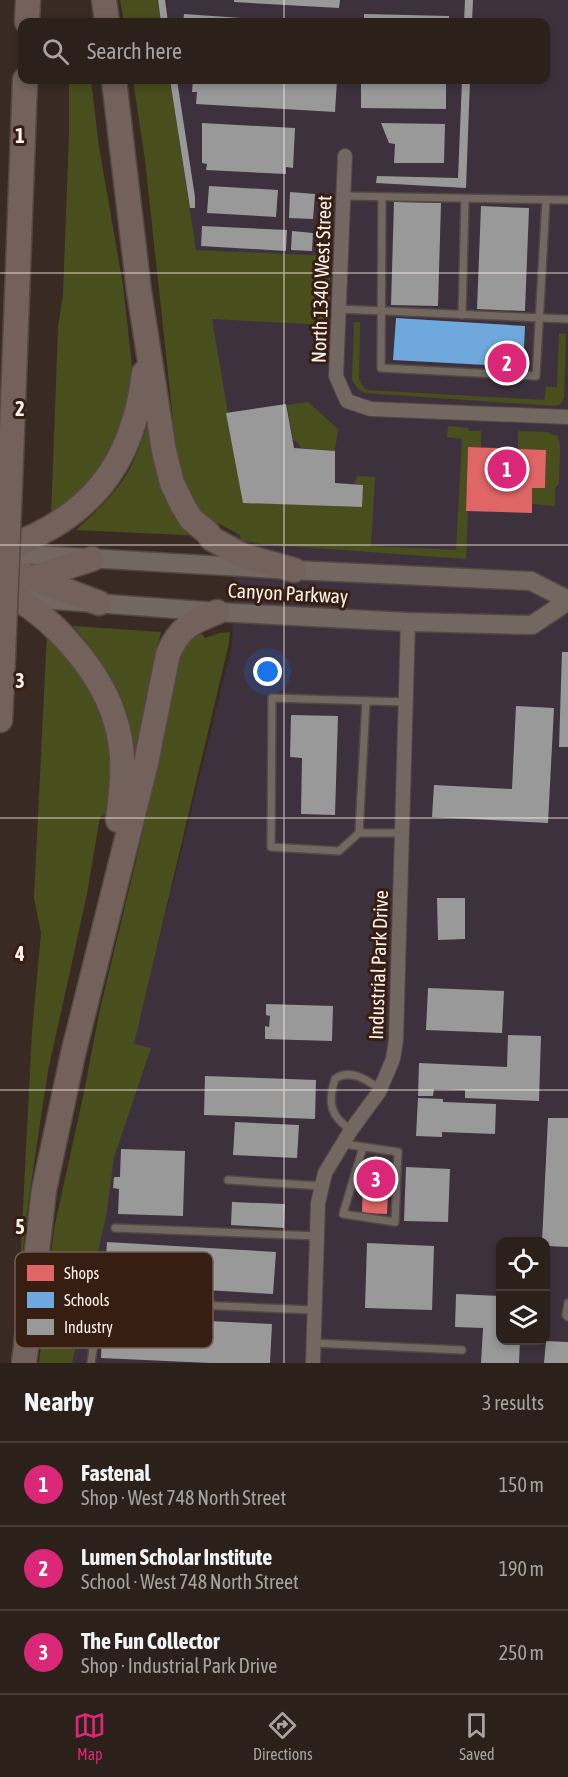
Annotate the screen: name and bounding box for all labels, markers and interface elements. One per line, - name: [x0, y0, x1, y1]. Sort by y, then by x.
- search box: [18, 18, 550, 84]
- icon: search: [39, 35, 72, 68]
- text: Search here: [87, 38, 182, 64]
- text: 1: [15, 124, 25, 147]
- street label: North 1340 West Street: [307, 194, 335, 363]
- pin: 2: [488, 340, 526, 386]
- text: 2: [15, 397, 25, 420]
- pin: 1: [488, 446, 526, 492]
- street label: Canyon Parkway: [227, 578, 349, 608]
- your location: [253, 657, 282, 686]
- text: 3: [15, 669, 25, 692]
- street label: Industrial Park Drive: [364, 890, 392, 1040]
- text: 4: [14, 942, 25, 965]
- pin: 3: [356, 1156, 395, 1202]
- text: 5: [15, 1215, 25, 1238]
- map controls: [496, 1237, 550, 1345]
- button: locate: [496, 1237, 550, 1291]
- legend: [15, 1252, 213, 1348]
- text: Shops: [64, 1264, 100, 1283]
- text: Schools: [64, 1291, 110, 1309]
- button: layers: [496, 1291, 550, 1345]
- text: Industry: [64, 1318, 113, 1337]
- text: Nearby: [24, 1387, 94, 1417]
- text: 3 results: [482, 1391, 544, 1414]
- text: Fastenal: [81, 1460, 150, 1486]
- text: 1: [39, 1473, 48, 1496]
- text: 150 m: [499, 1473, 544, 1496]
- text: Shop · West 748 North Street: [81, 1486, 286, 1509]
- text: Lumen Scholar Institute: [81, 1544, 272, 1570]
- text: 2: [39, 1557, 48, 1580]
- text: 190 m: [499, 1557, 544, 1580]
- text: School · West 748 North Street: [81, 1570, 299, 1593]
- text: The Fun Collector: [81, 1628, 220, 1654]
- text: 3: [39, 1641, 48, 1664]
- text: 250 m: [499, 1641, 544, 1664]
- text: Shop · Industrial Park Drive: [81, 1654, 277, 1677]
- tab: Map: [73, 1709, 106, 1763]
- tab: Directions: [253, 1709, 313, 1763]
- tab: Saved: [459, 1709, 495, 1763]

